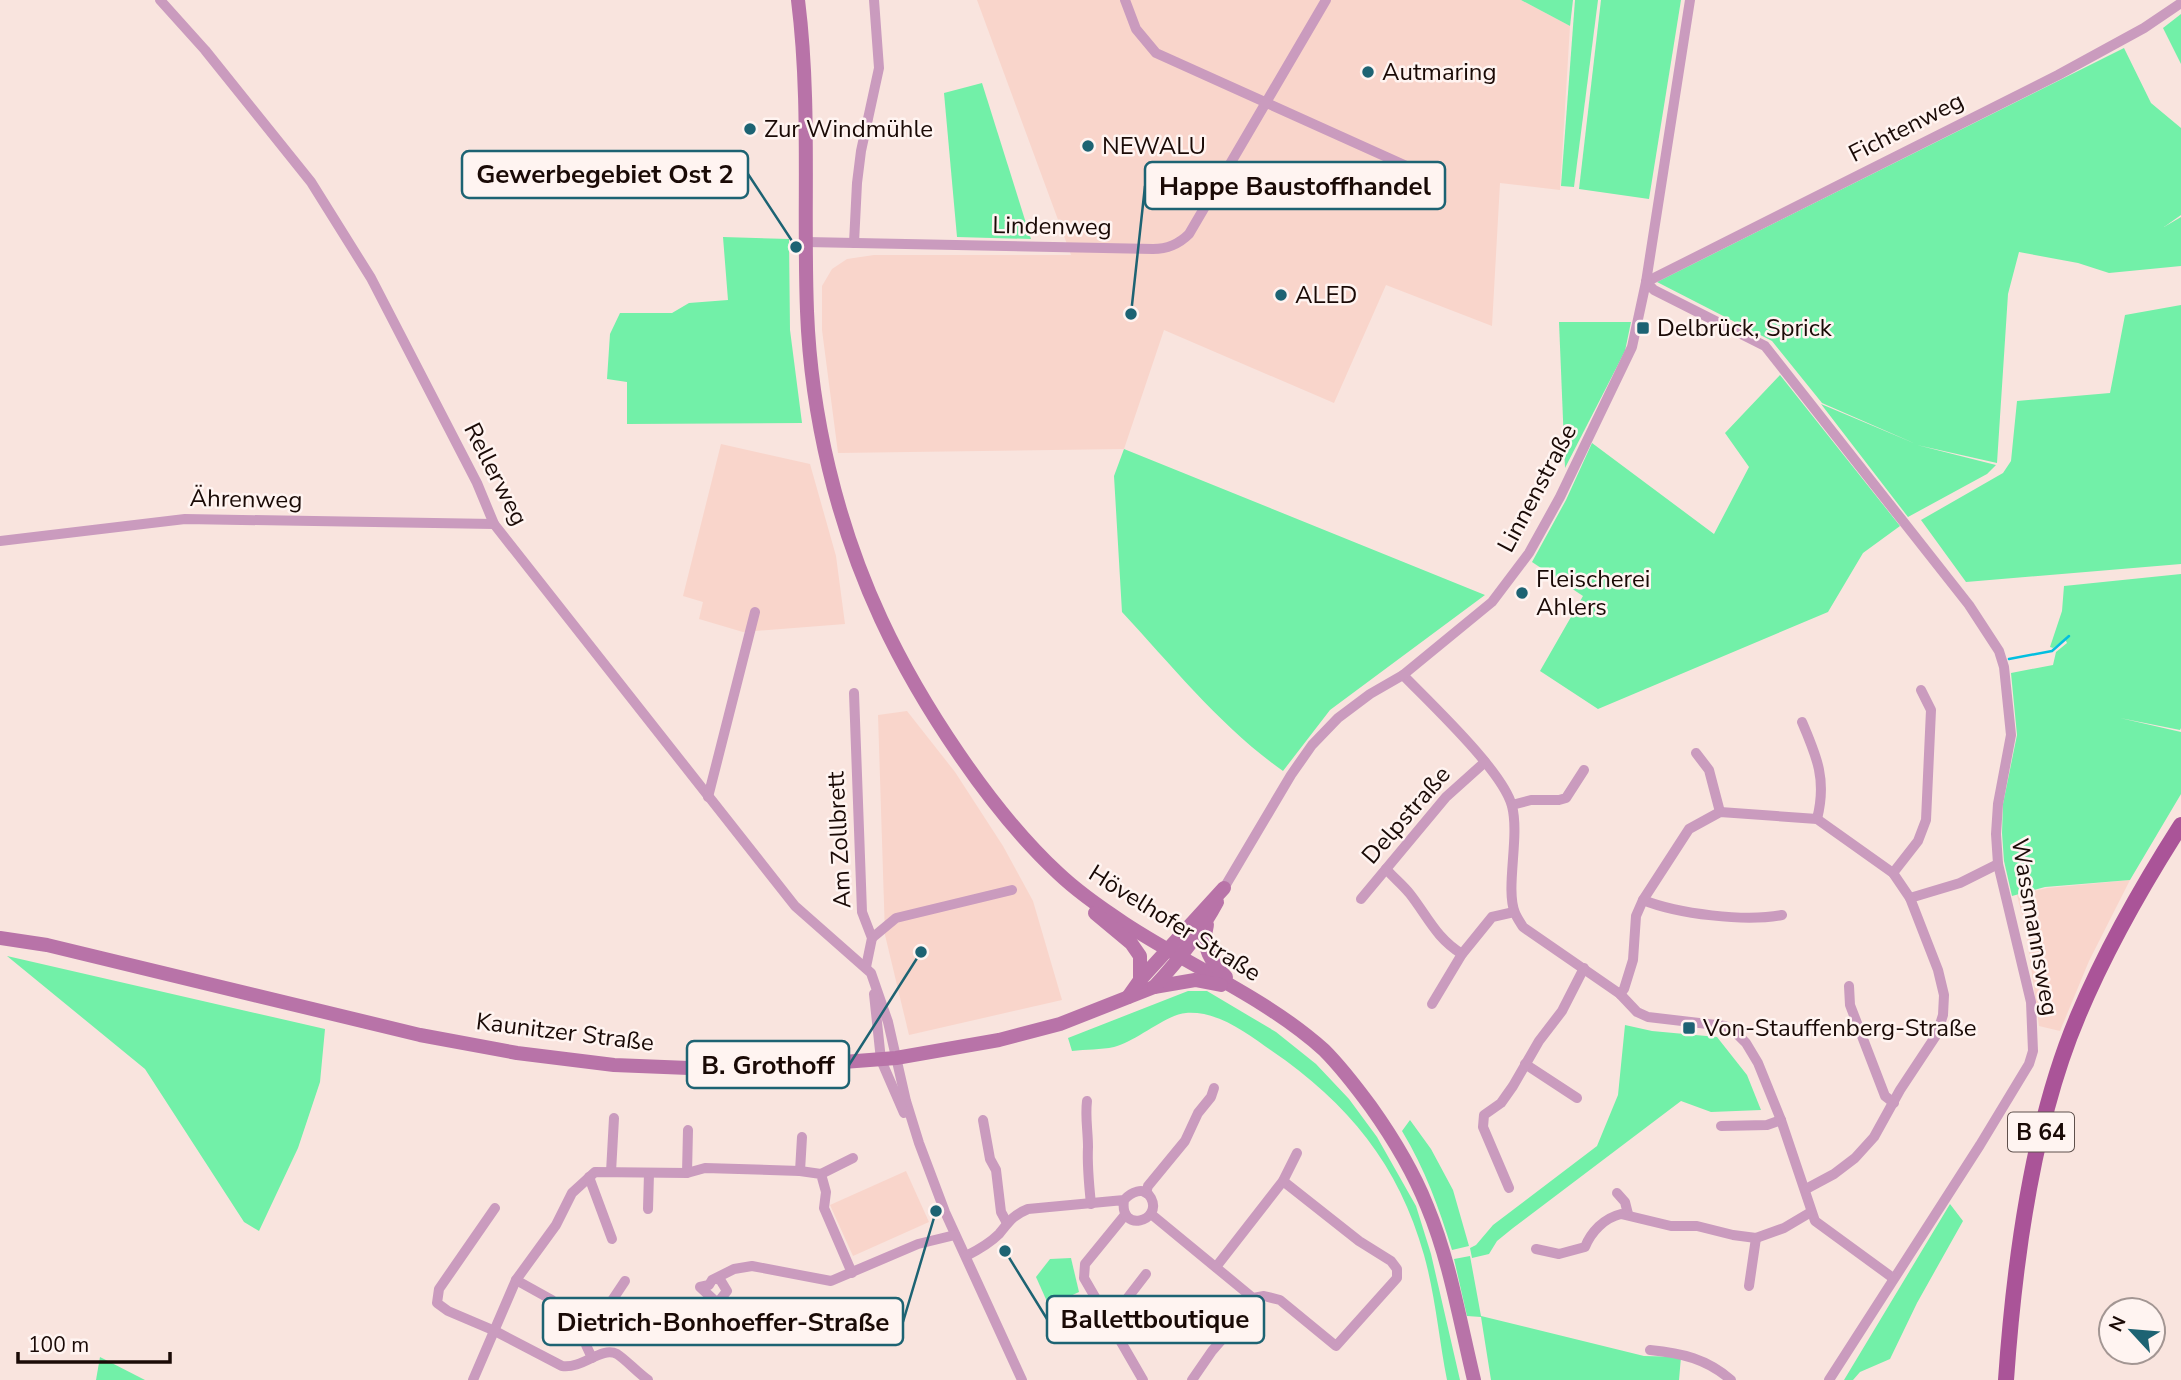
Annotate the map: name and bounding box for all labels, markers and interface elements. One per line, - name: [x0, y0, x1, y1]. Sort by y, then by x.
- place label: Autmaring: [1382, 56, 1496, 88]
- marker: Autmaring: [1360, 64, 1376, 80]
- street label: Fichtenweg: [1843, 84, 1969, 170]
- place label: Zur Windmühle: [764, 113, 933, 145]
- marker: Zur Windmühle: [742, 121, 758, 137]
- place label: NEWALU: [1102, 130, 1206, 162]
- marker: NEWALU: [1080, 138, 1096, 154]
- callout: Gewerbegebiet Ost 2: [462, 151, 748, 198]
- text: Gewerbegebiet Ost 2: [476, 157, 734, 192]
- callout: Happe Baustoffhandel: [1145, 162, 1445, 209]
- text: Happe Baustoffhandel: [1159, 169, 1432, 204]
- street label: Lindenweg: [992, 209, 1112, 243]
- place label: ALED: [1295, 279, 1357, 311]
- marker: ALED: [1273, 287, 1289, 303]
- place label: Delbrück, Sprick: [1657, 312, 1833, 344]
- marker: Delbrück, Sprick: [1635, 320, 1651, 336]
- street label: Rellerweg: [456, 417, 536, 531]
- street label: Linnenstraße: [1490, 418, 1584, 558]
- street label: Ährenweg: [189, 482, 303, 516]
- place label: Fleischerei Ahlers: [1536, 563, 1650, 623]
- marker: Fleischerei Ahlers: [1514, 585, 1530, 601]
- street label: Delpstraße: [1354, 759, 1458, 871]
- street label: Am Zollbrett: [819, 770, 859, 909]
- street label: Wassmannsweg: [2004, 836, 2066, 1018]
- street label: Hövelhofer Straße: [1083, 857, 1267, 989]
- street label: Kaunitzer Straße: [474, 1005, 656, 1059]
- place label: Von-Stauffenberg-Straße: [1702, 1012, 1977, 1044]
- marker: Von-Stauffenberg-Straße: [1681, 1020, 1697, 1036]
- callout: B. Grothoff: [687, 1041, 849, 1088]
- text: B. Grothoff: [701, 1048, 835, 1083]
- road number: B 64: [2008, 1112, 2074, 1152]
- callout: Ballettboutique: [1047, 1296, 1264, 1343]
- north arrow: [2097, 1296, 2167, 1366]
- callout: Dietrich-Bonhoeffer-Straße: [543, 1298, 903, 1345]
- text: Ballettboutique: [1061, 1302, 1249, 1337]
- text: Dietrich-Bonhoeffer-Straße: [557, 1305, 889, 1340]
- text: N: [2103, 1312, 2132, 1336]
- scale bar: [18, 1320, 170, 1364]
- text: 100 m: [28, 1331, 89, 1359]

